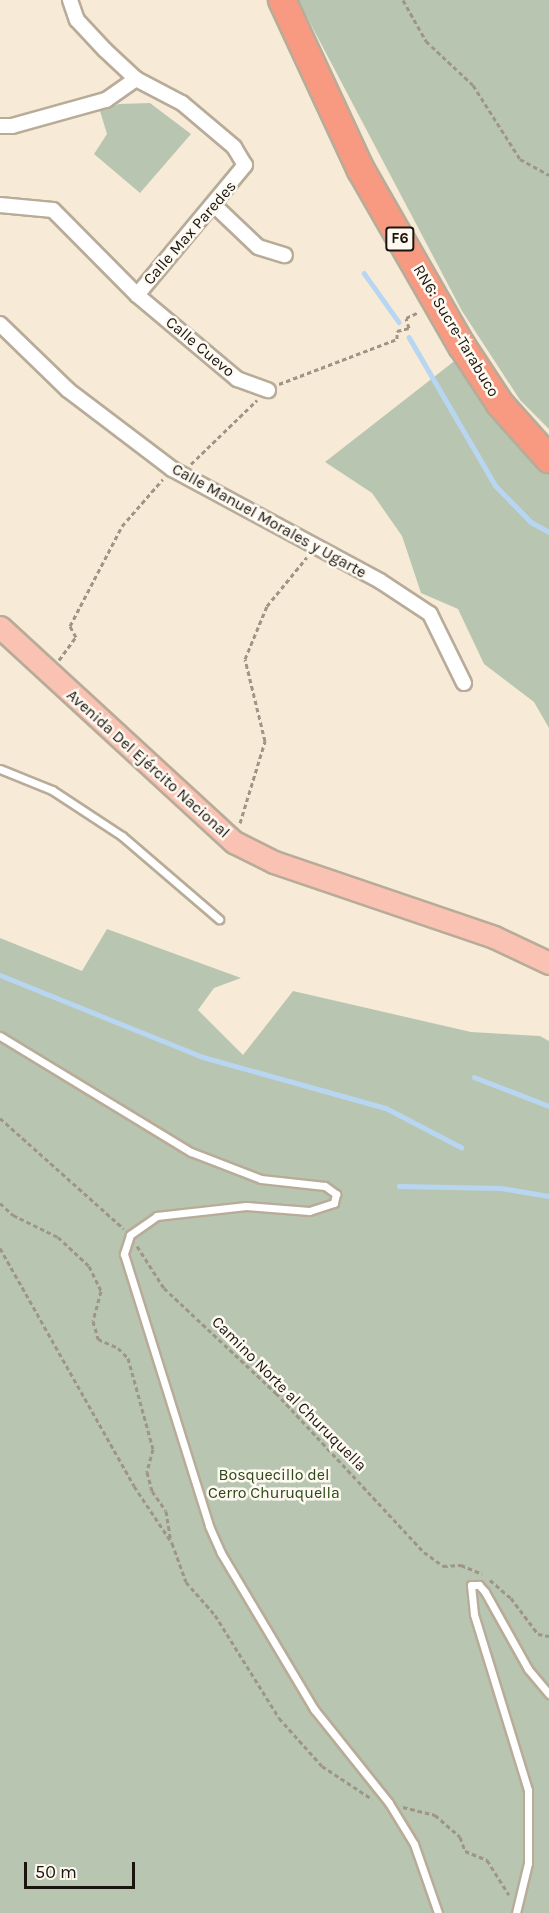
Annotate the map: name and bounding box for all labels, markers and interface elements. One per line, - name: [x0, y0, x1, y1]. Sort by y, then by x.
- street label: Calle Max Paredes: [140, 177, 240, 289]
- road number: F6: [385, 227, 415, 251]
- street label: RN6: Sucre-Tarabuco: [409, 261, 503, 401]
- street label: Calle Cuevo: [162, 313, 238, 381]
- street label: Calle Manuel Morales y Ugarte: [169, 459, 369, 583]
- street label: Avenida Del Ejército Nacional: [63, 686, 233, 842]
- street label: Camino Norte al Churuquella: [208, 1313, 370, 1475]
- park label: Bosquecillo del Cerro Churuquella: [208, 1465, 340, 1503]
- scale bar: [27, 1850, 138, 1888]
- text: 50 m: [35, 1861, 77, 1883]

